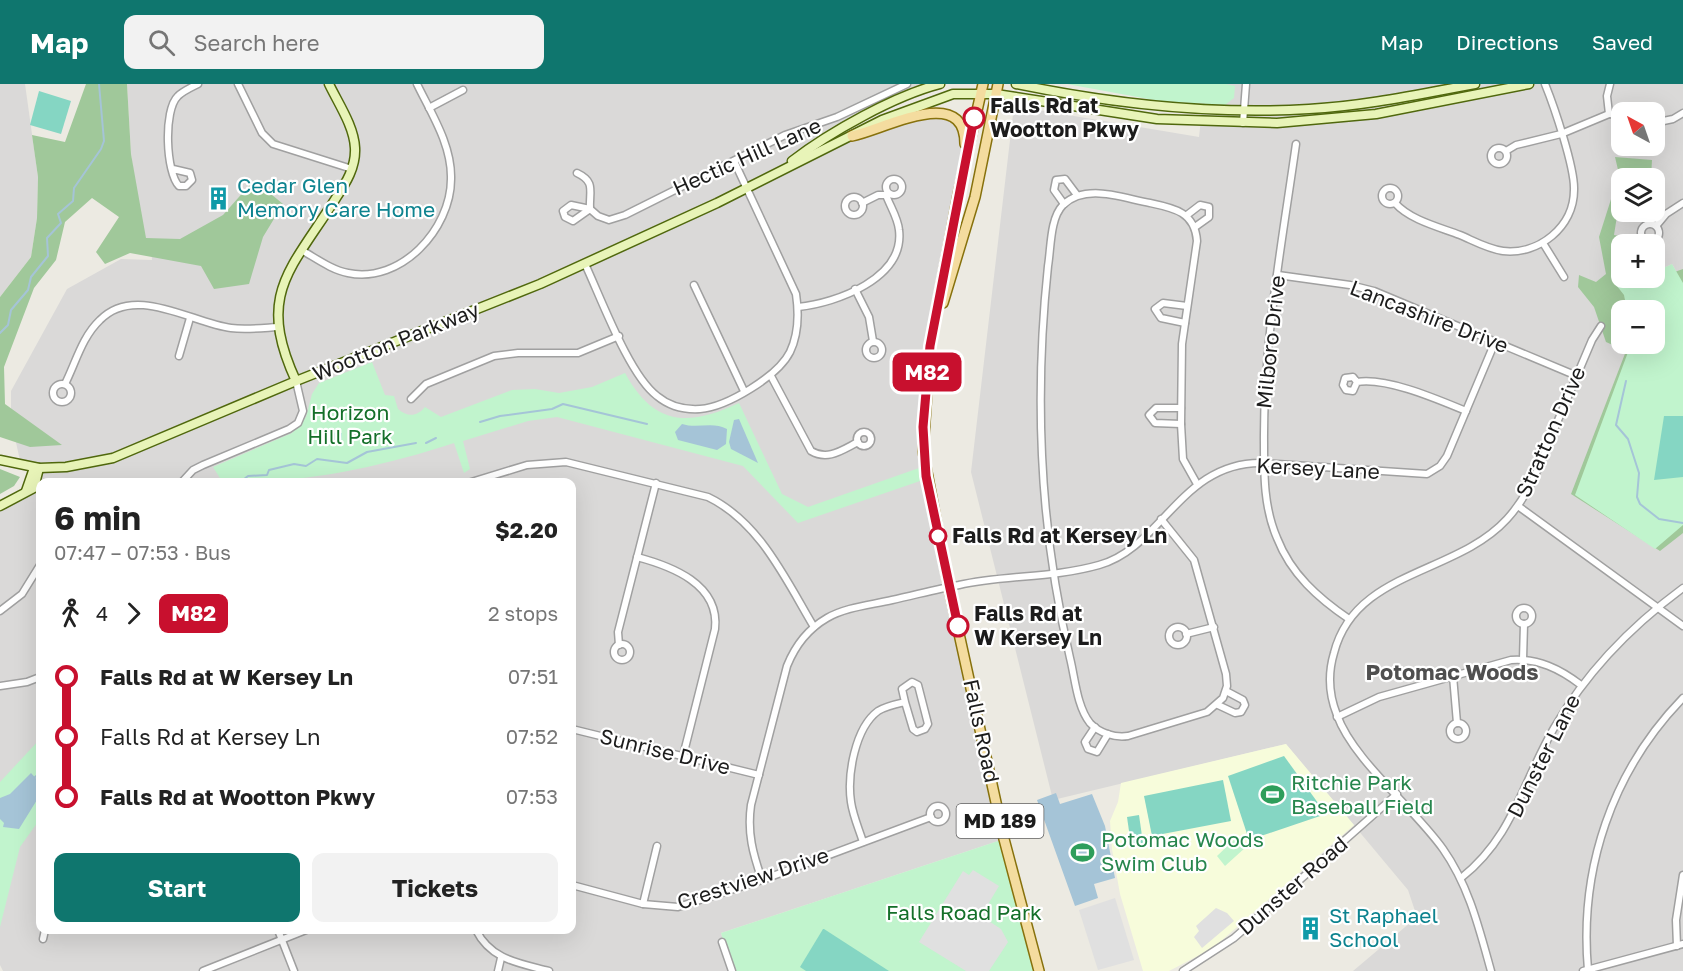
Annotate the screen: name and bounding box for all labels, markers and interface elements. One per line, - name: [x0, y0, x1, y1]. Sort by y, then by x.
- search box: [124, 15, 544, 69]
- text: Map: [30, 26, 88, 59]
- icon: search: [145, 26, 178, 59]
- text: Search here: [193, 29, 319, 56]
- text: Map: [1380, 29, 1423, 55]
- text: Directions: [1456, 29, 1559, 55]
- text: Saved: [1592, 29, 1653, 55]
- place label: Falls Rd at Wootton Pkwy: [990, 92, 1140, 142]
- north arrow: [1611, 102, 1665, 156]
- map controls: [1611, 102, 1665, 354]
- marker: Falls Rd at Wootton Pkwy: [963, 107, 985, 129]
- street label: Hectic Hill Lane: [668, 112, 825, 200]
- button: layers: [1611, 168, 1665, 222]
- place label: Cedar Glen Memory Care Home: [237, 172, 435, 222]
- building icon: Cedar Glen Memory Care Home: [206, 185, 232, 211]
- button: +: [1611, 234, 1665, 288]
- street label: Milboro Drive: [1250, 274, 1290, 410]
- street label: Lancashire Drive: [1347, 274, 1512, 358]
- street label: Wootton Parkway: [309, 296, 483, 386]
- button: −: [1611, 300, 1665, 354]
- line badge: M82: [892, 352, 962, 392]
- text: M82: [905, 359, 949, 385]
- street label: Stratton Drive: [1510, 362, 1591, 501]
- park label: Horizon Hill Park: [307, 399, 393, 449]
- street label: Kersey Lane: [1256, 452, 1380, 484]
- text: 6 min: [54, 498, 141, 537]
- text: $2.20: [495, 516, 558, 543]
- place label: Falls Rd at Kersey Ln: [952, 522, 1167, 548]
- marker: Falls Rd at Kersey Ln: [929, 527, 947, 545]
- text: 07:47 – 07:53 · Bus: [54, 540, 231, 564]
- icon: walk: [54, 597, 87, 630]
- icon: forward: [117, 597, 150, 630]
- text: M82: [171, 600, 216, 626]
- place label: Falls Rd at W Kersey Ln: [974, 600, 1102, 650]
- text: 4: [96, 601, 108, 625]
- text: 2 stops: [488, 601, 558, 625]
- marker: Falls Rd at W Kersey Ln: [947, 615, 969, 637]
- district label: Potomac Woods: [1366, 658, 1538, 685]
- text: Falls Rd at W Kersey Ln: [100, 663, 353, 690]
- text: 07:51: [508, 664, 558, 688]
- street label: Falls Road: [958, 677, 1006, 785]
- street label: Dunster Lane: [1501, 690, 1585, 821]
- street label: Sunrise Drive: [597, 722, 733, 780]
- text: Falls Rd at Kersey Ln: [100, 723, 321, 750]
- text: 07:52: [506, 724, 558, 748]
- place label: Ritchie Park Baseball Field: [1291, 769, 1433, 819]
- sports icon: Ritchie Park Baseball Field: [1260, 782, 1286, 808]
- text: Falls Rd at Wootton Pkwy: [100, 783, 375, 810]
- text: 07:53: [506, 784, 558, 808]
- road number: MD 189: [956, 804, 1044, 838]
- place label: Potomac Woods Swim Club: [1101, 826, 1264, 876]
- street label: Dunster Road: [1232, 831, 1353, 940]
- sports icon: Potomac Woods Swim Club: [1070, 839, 1096, 865]
- street label: Crestview Drive: [674, 841, 832, 915]
- button: Start: [54, 853, 300, 922]
- button: Tickets: [312, 853, 558, 922]
- park label: Falls Road Park: [886, 899, 1042, 925]
- place label: St Raphael School: [1329, 902, 1438, 952]
- building icon: St Raphael School: [1298, 915, 1324, 941]

